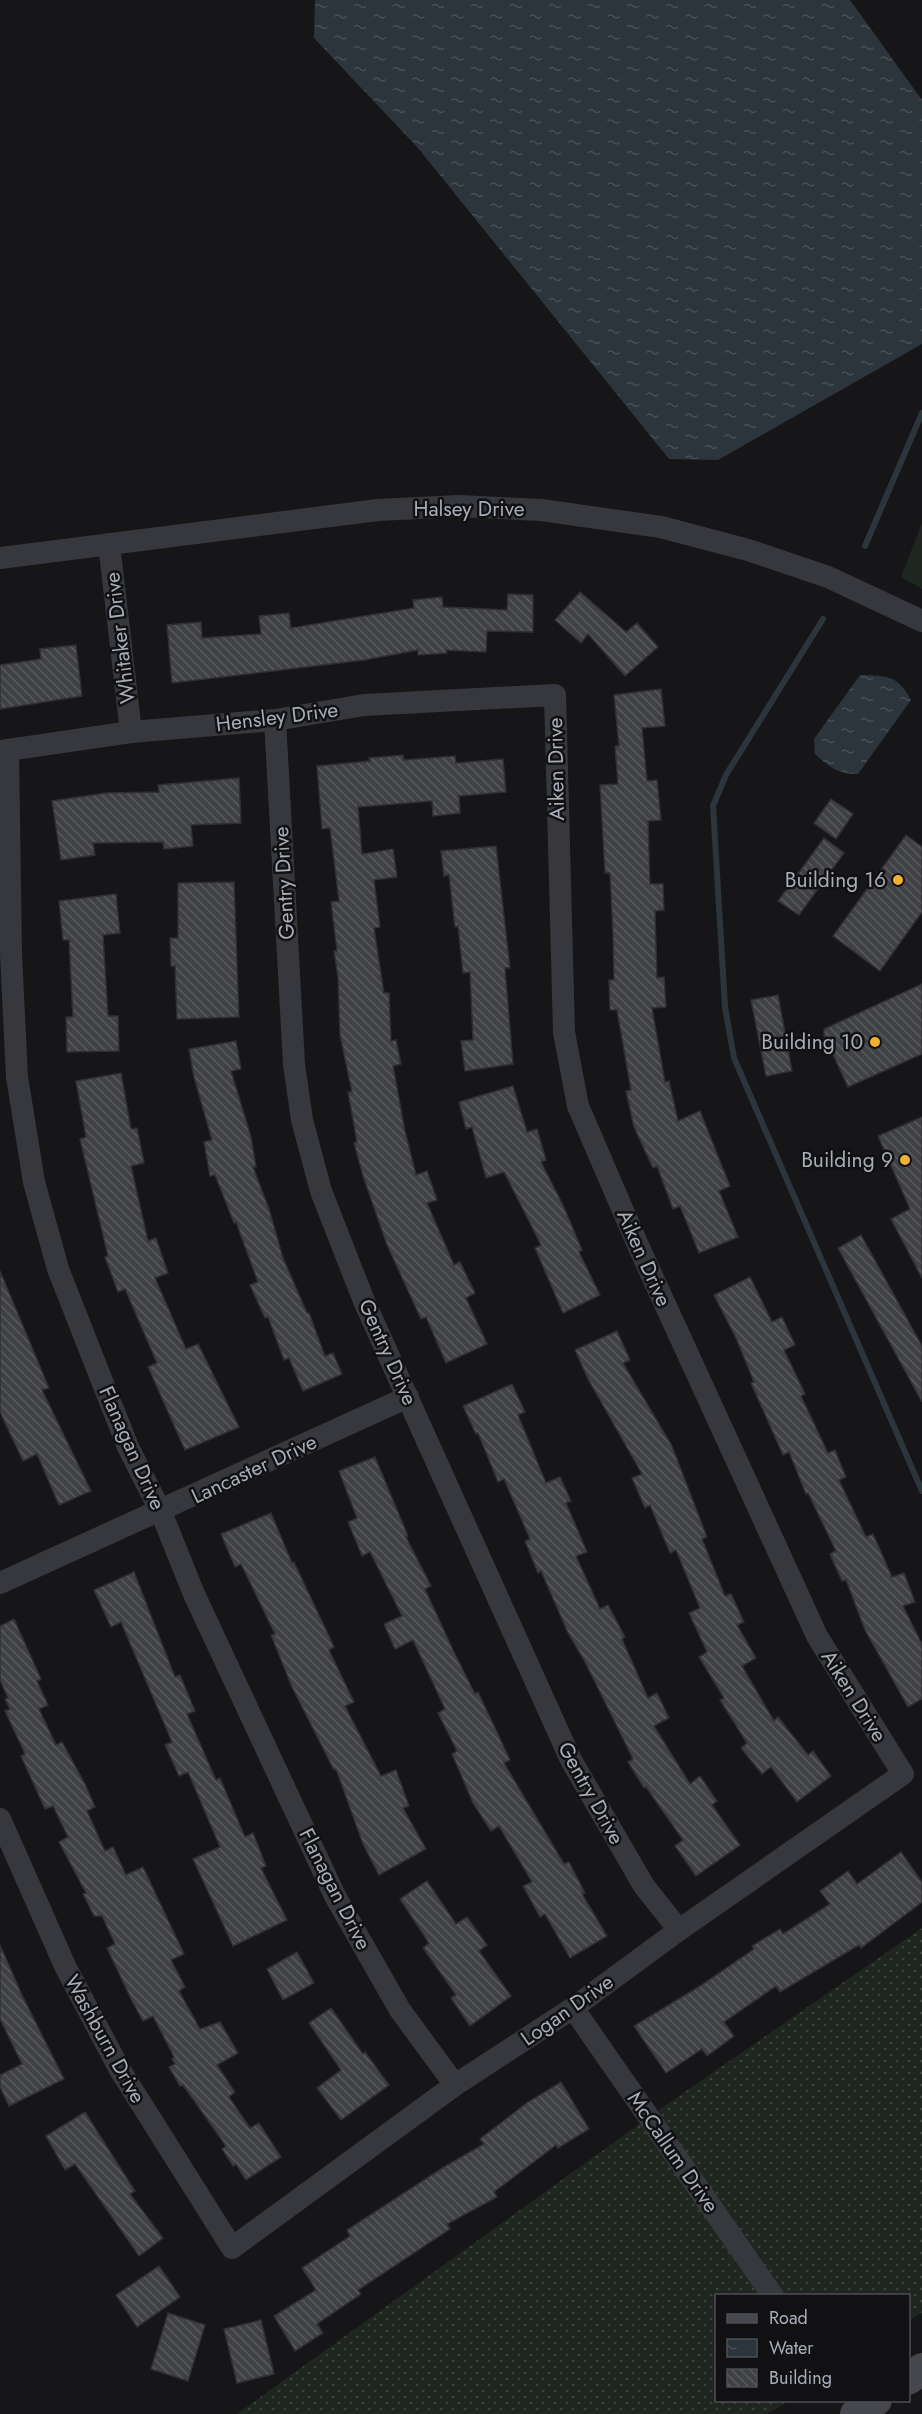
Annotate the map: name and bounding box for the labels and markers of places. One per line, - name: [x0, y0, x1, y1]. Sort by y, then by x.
- place label: Building 16: [785, 865, 886, 895]
- marker: Building 16: [891, 873, 905, 887]
- place label: Building 10: [761, 1027, 863, 1057]
- marker: Building 10: [868, 1035, 882, 1049]
- place label: Building 9: [801, 1145, 893, 1175]
- marker: Building 9: [898, 1153, 912, 1167]

